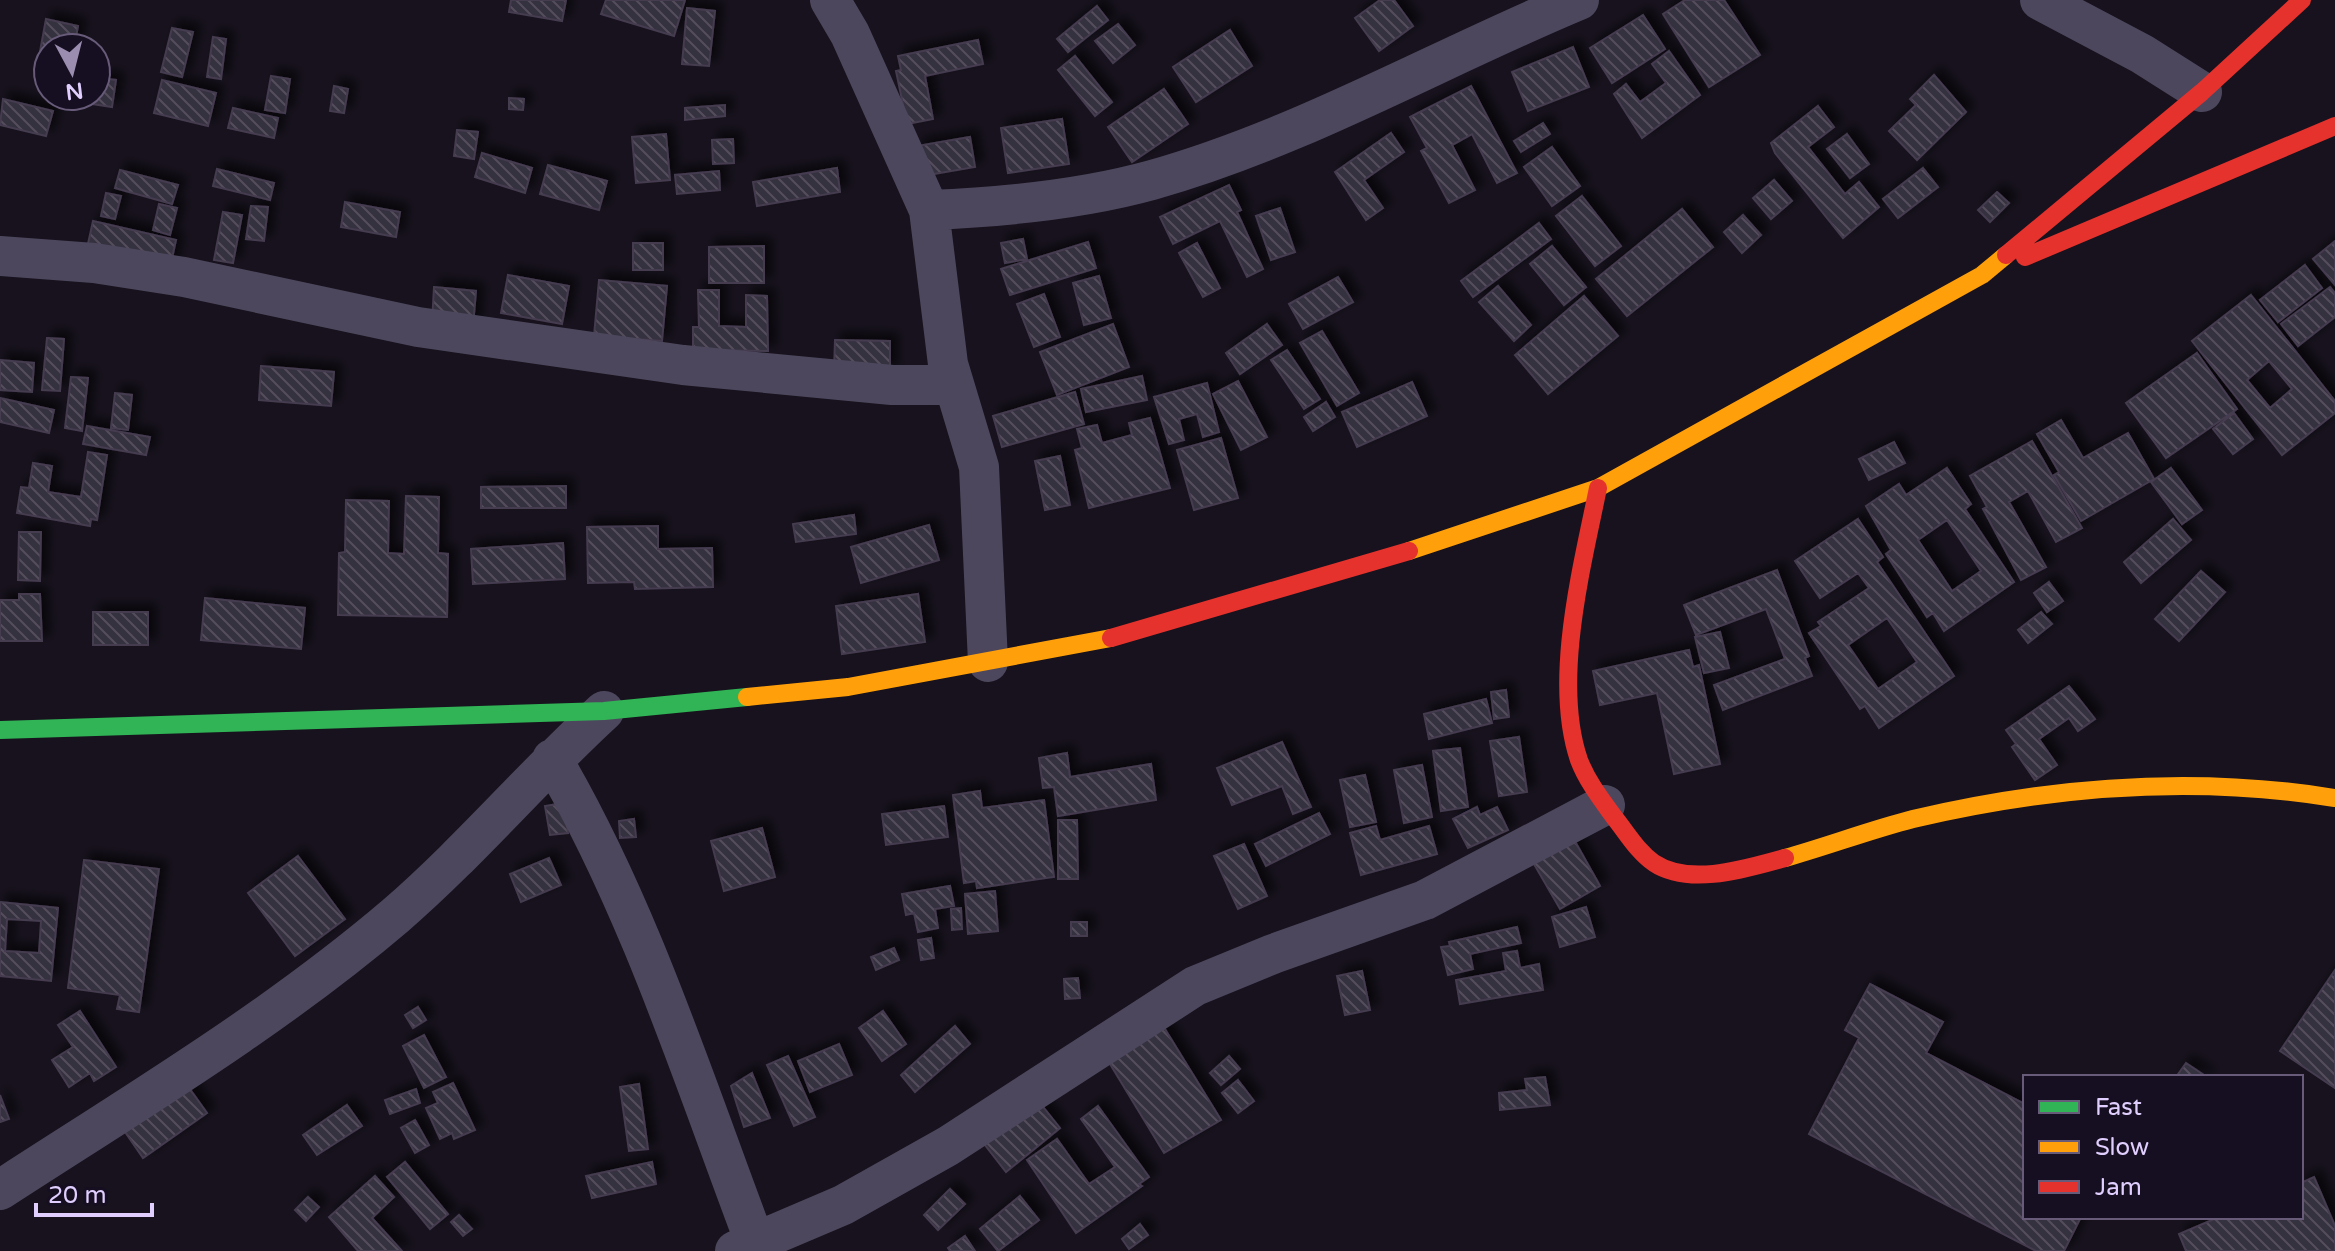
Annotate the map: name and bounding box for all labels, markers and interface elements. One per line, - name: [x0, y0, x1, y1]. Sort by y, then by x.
- north arrow: [32, 32, 112, 112]
- text: N: [64, 77, 85, 105]
- legend: [2023, 1075, 2303, 1219]
- text: Fast: [2095, 1093, 2142, 1122]
- text: Slow: [2095, 1133, 2149, 1162]
- scale bar: [36, 1167, 152, 1217]
- text: Jam: [2095, 1173, 2142, 1202]
- text: 20 m: [48, 1181, 106, 1210]

